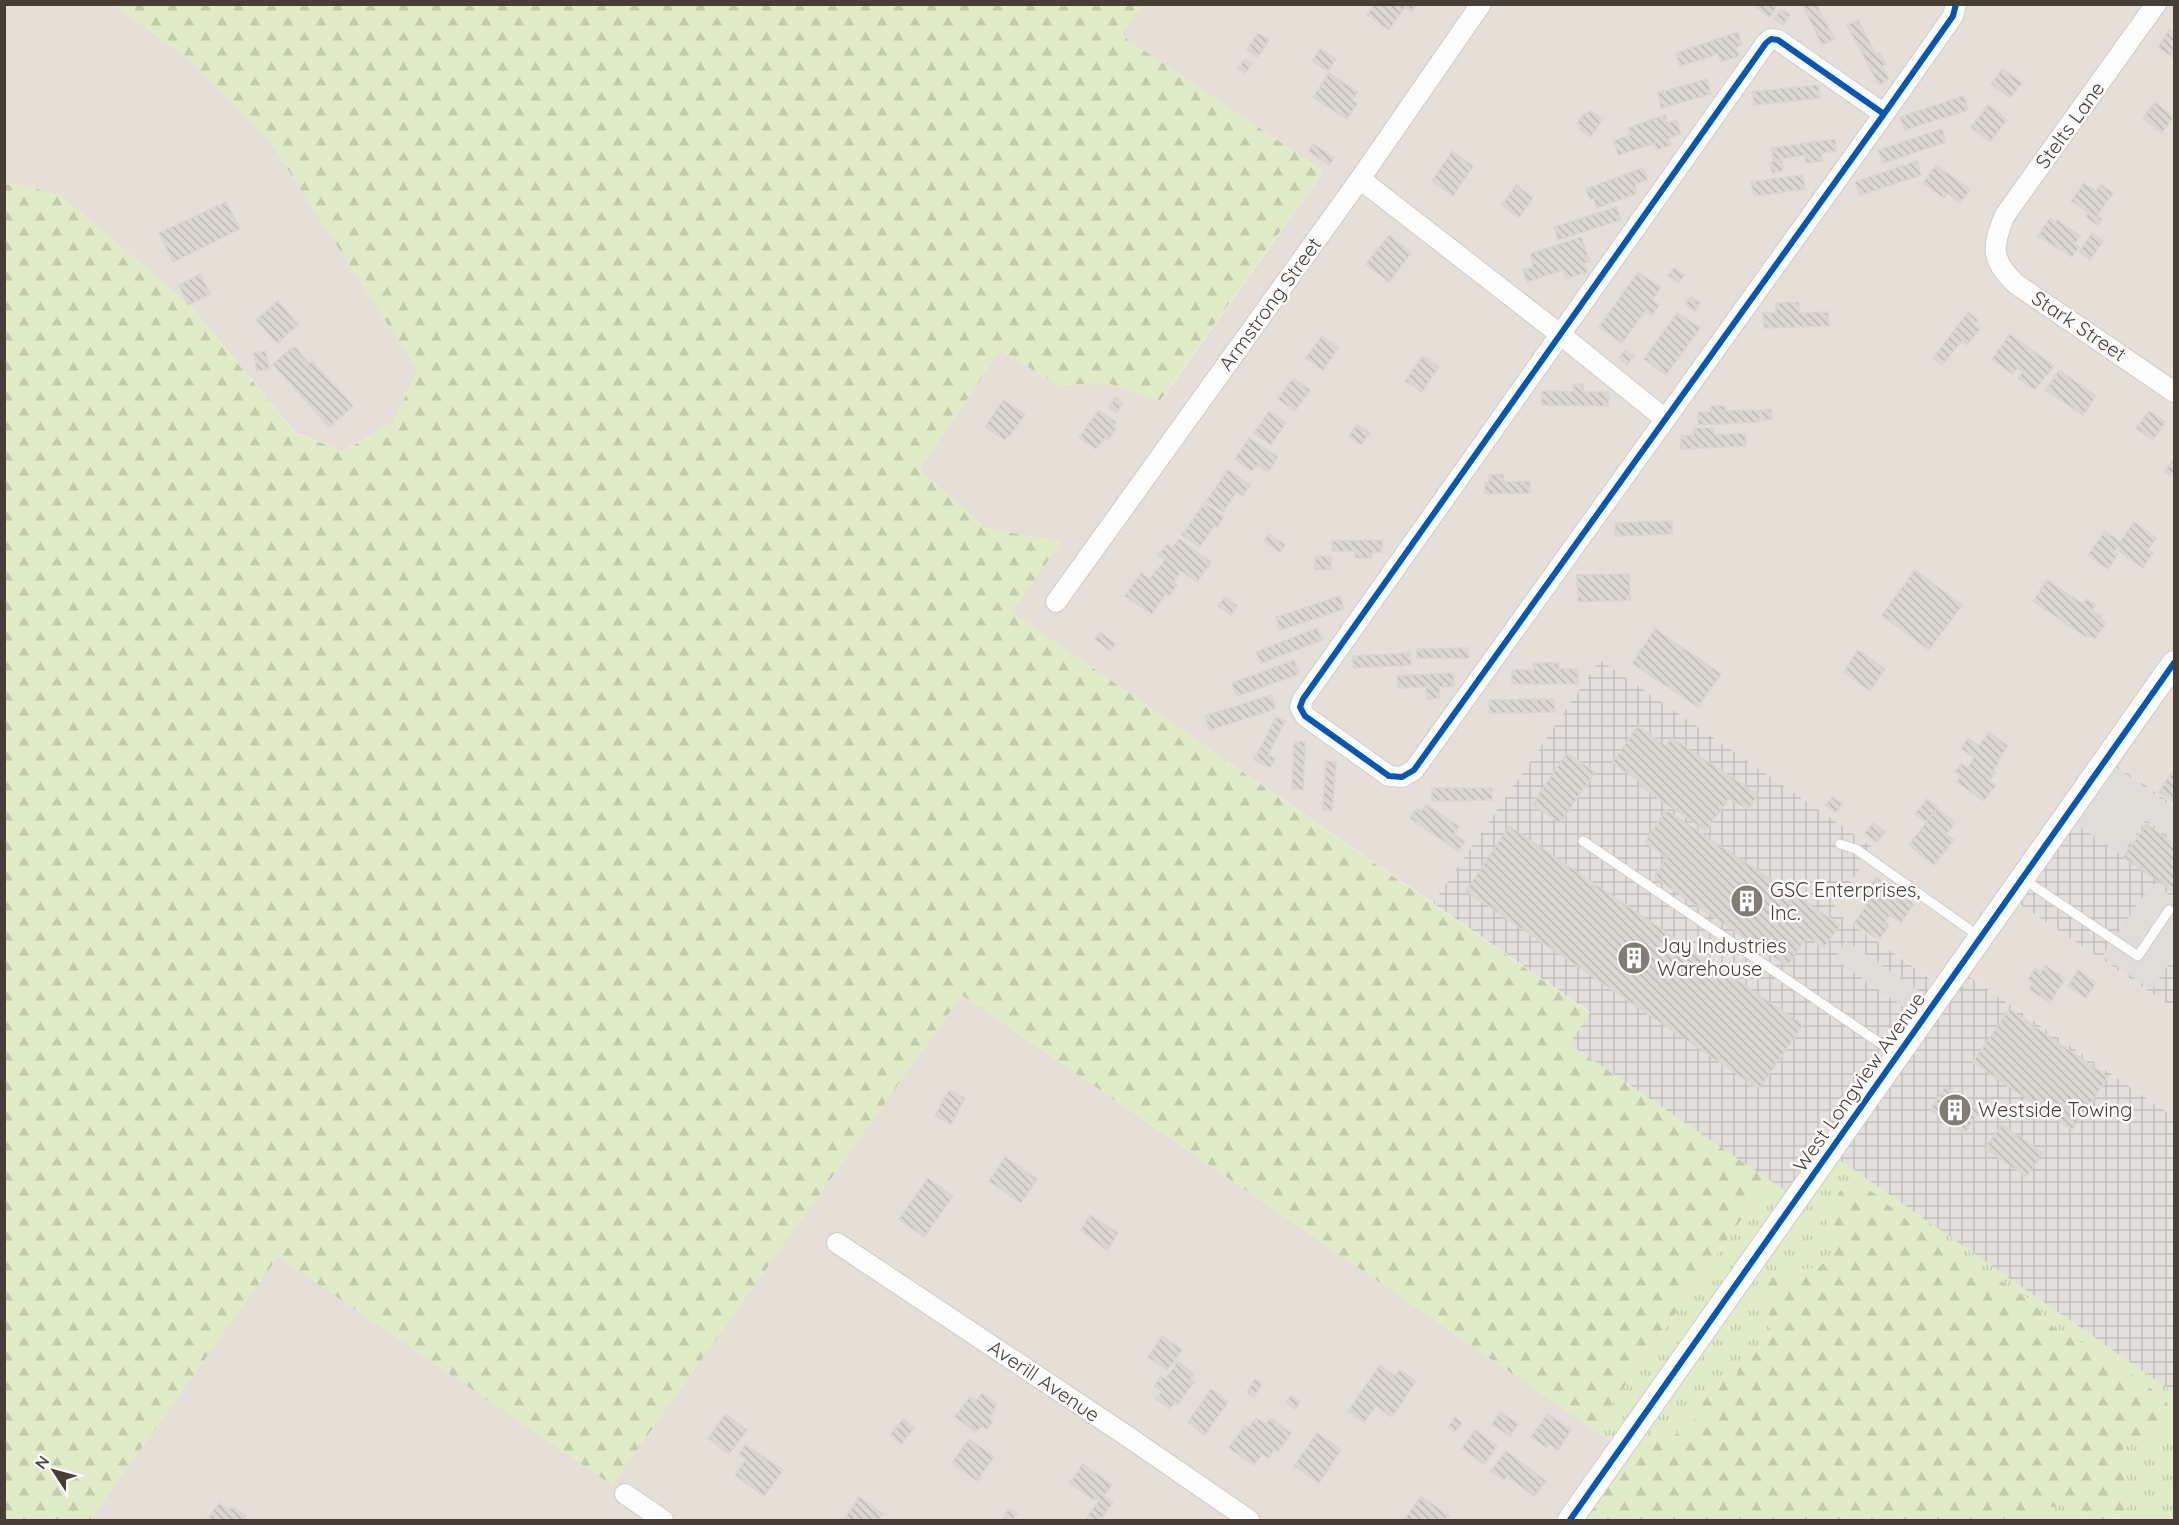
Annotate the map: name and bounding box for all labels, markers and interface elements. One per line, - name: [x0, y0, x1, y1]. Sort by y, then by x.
- street label: Stelts Lane: [2030, 76, 2110, 173]
- street label: Armstrong Street: [1213, 232, 1326, 375]
- street label: Stark Street: [2027, 285, 2131, 366]
- place label: GSC Enterprises, Inc.: [1770, 877, 1920, 925]
- building icon: GSC Enterprises, Inc.: [1729, 883, 1765, 919]
- place label: Jay Industries Warehouse: [1657, 933, 1787, 981]
- building icon: Jay Industries Warehouse: [1616, 940, 1652, 976]
- street label: West Longview Avenue: [1787, 987, 1930, 1176]
- building icon: Westside Towing: [1937, 1092, 1973, 1128]
- place label: Westside Towing: [1978, 1097, 2133, 1122]
- street label: Averill Avenue: [984, 1334, 1105, 1427]
- north arrow: [24, 1441, 84, 1501]
- text: N: [30, 1452, 53, 1473]

